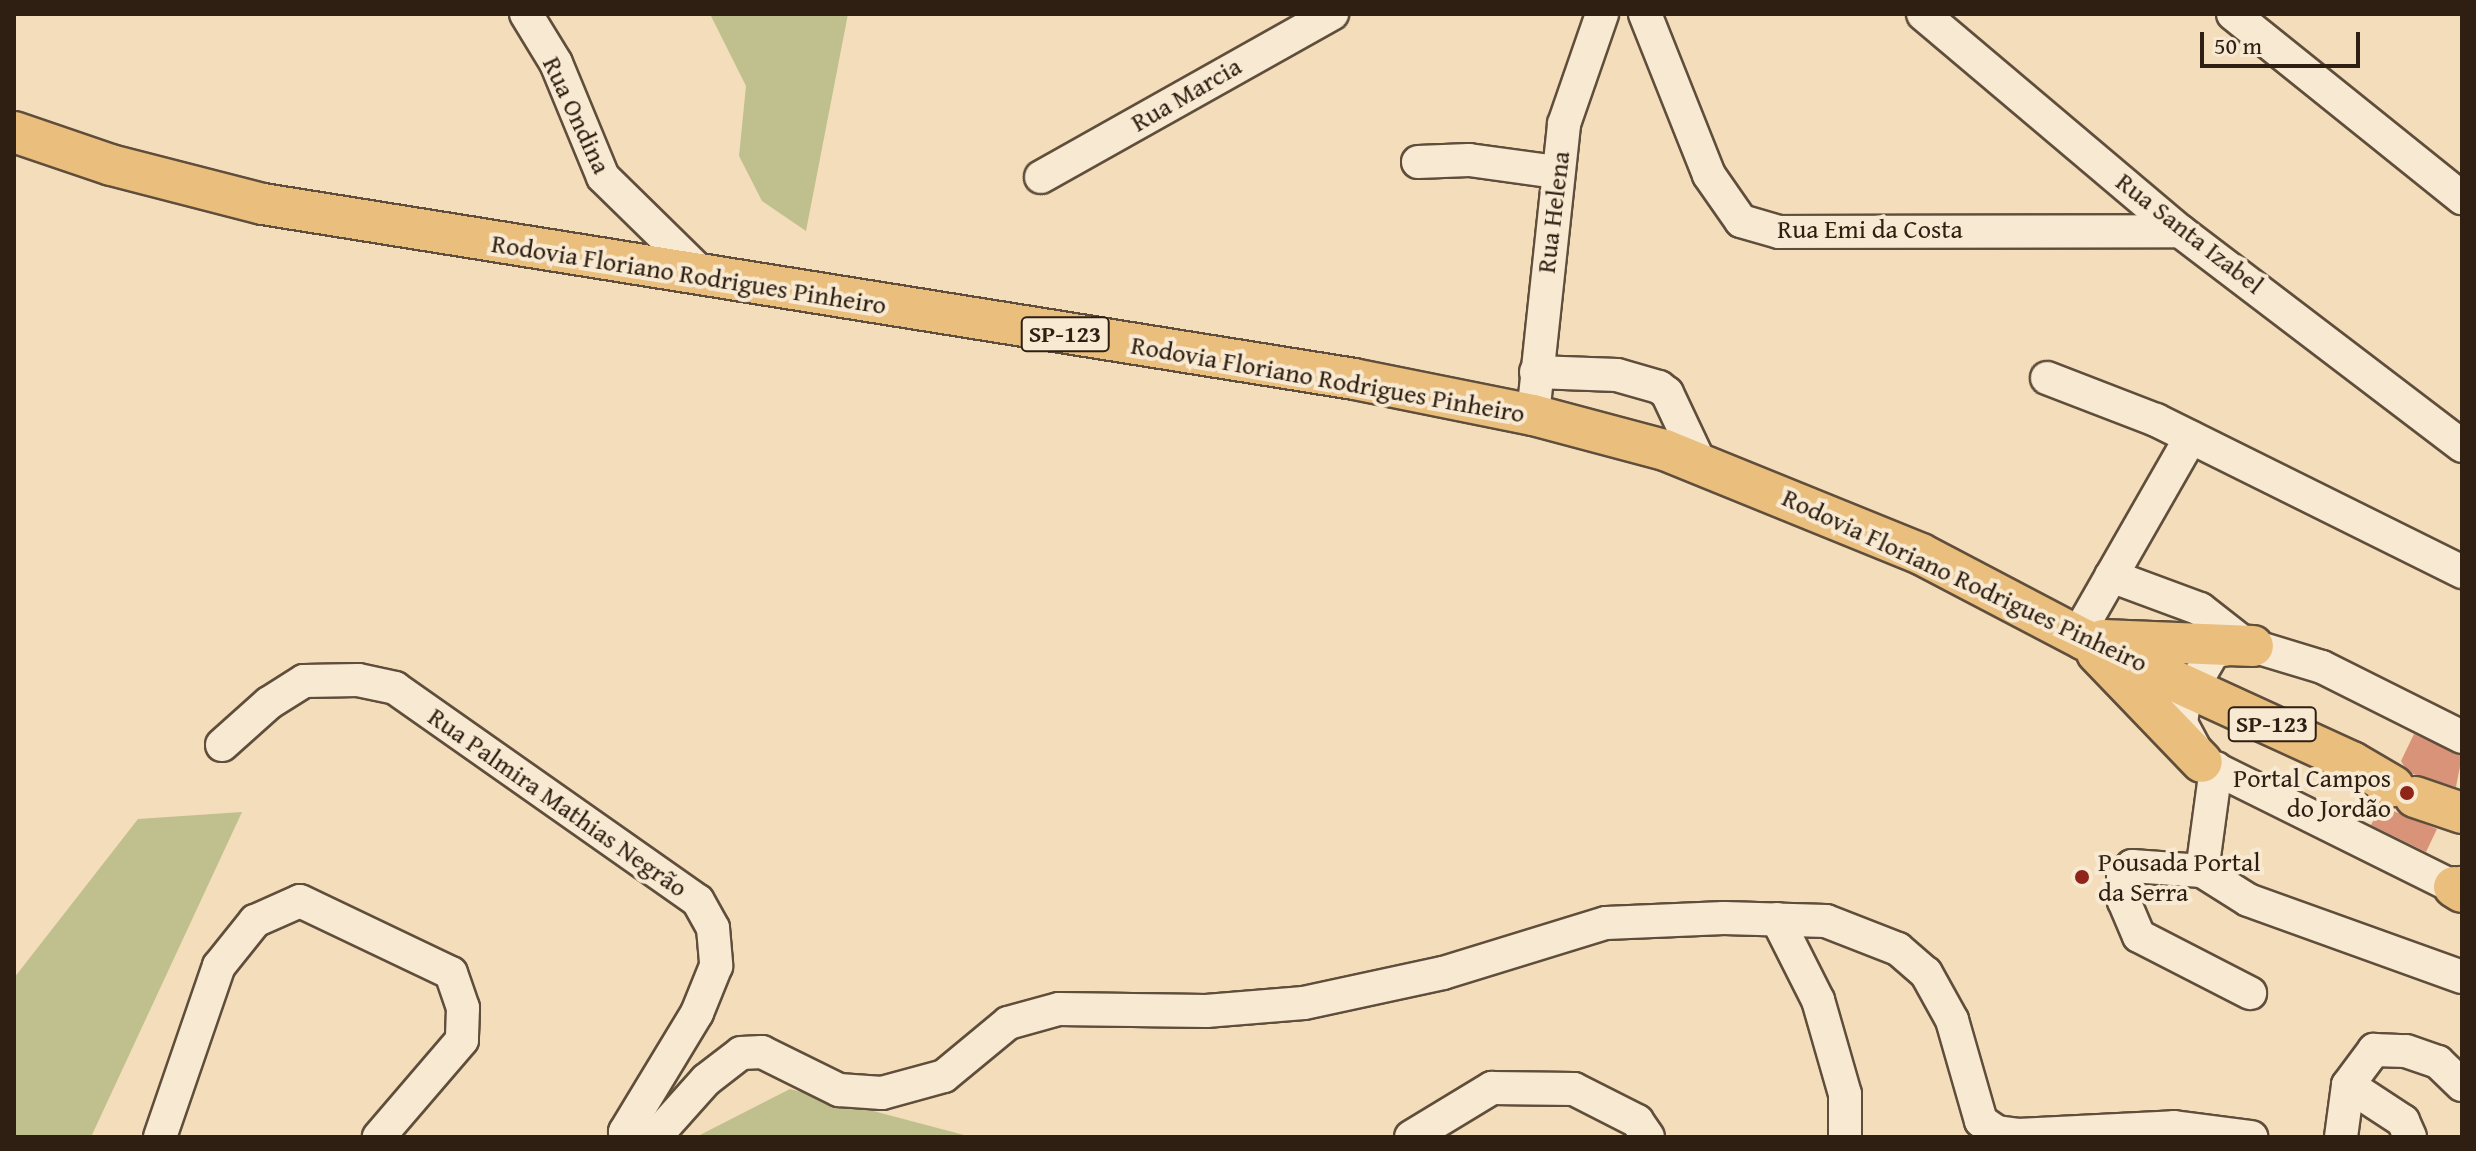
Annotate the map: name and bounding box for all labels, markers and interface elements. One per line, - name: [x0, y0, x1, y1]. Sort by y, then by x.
- scale bar: [2204, 16, 2364, 66]
- text: 50 m: [2214, 28, 2262, 63]
- street label: Rua Marcia: [1125, 50, 1247, 138]
- street label: Rua Ondina: [536, 52, 618, 178]
- street label: Rua Helena: [1530, 149, 1576, 275]
- street label: Rua Santa Izabel: [2110, 166, 2270, 300]
- street label: Rua Emi da Costa: [1777, 213, 1963, 245]
- street label: Rodovia Floriano Rodrigues Pinheiro: [489, 227, 889, 321]
- road number: SP-123: [1019, 314, 1111, 354]
- street label: Rodovia Floriano Rodrigues Pinheiro: [1129, 329, 1527, 429]
- street label: Rodovia Floriano Rodrigues Pinheiro: [1778, 482, 2152, 678]
- street label: Rua Palmira Mathias Negrão: [422, 701, 694, 903]
- road number: SP-123: [2226, 704, 2318, 744]
- place label: Portal Campos do Jordão: [2233, 762, 2391, 824]
- marker: Portal Campos do Jordão: [2398, 784, 2416, 802]
- place label: Pousada Portal da Serra: [2098, 846, 2261, 908]
- marker: Pousada Portal da Serra: [2073, 868, 2091, 886]

